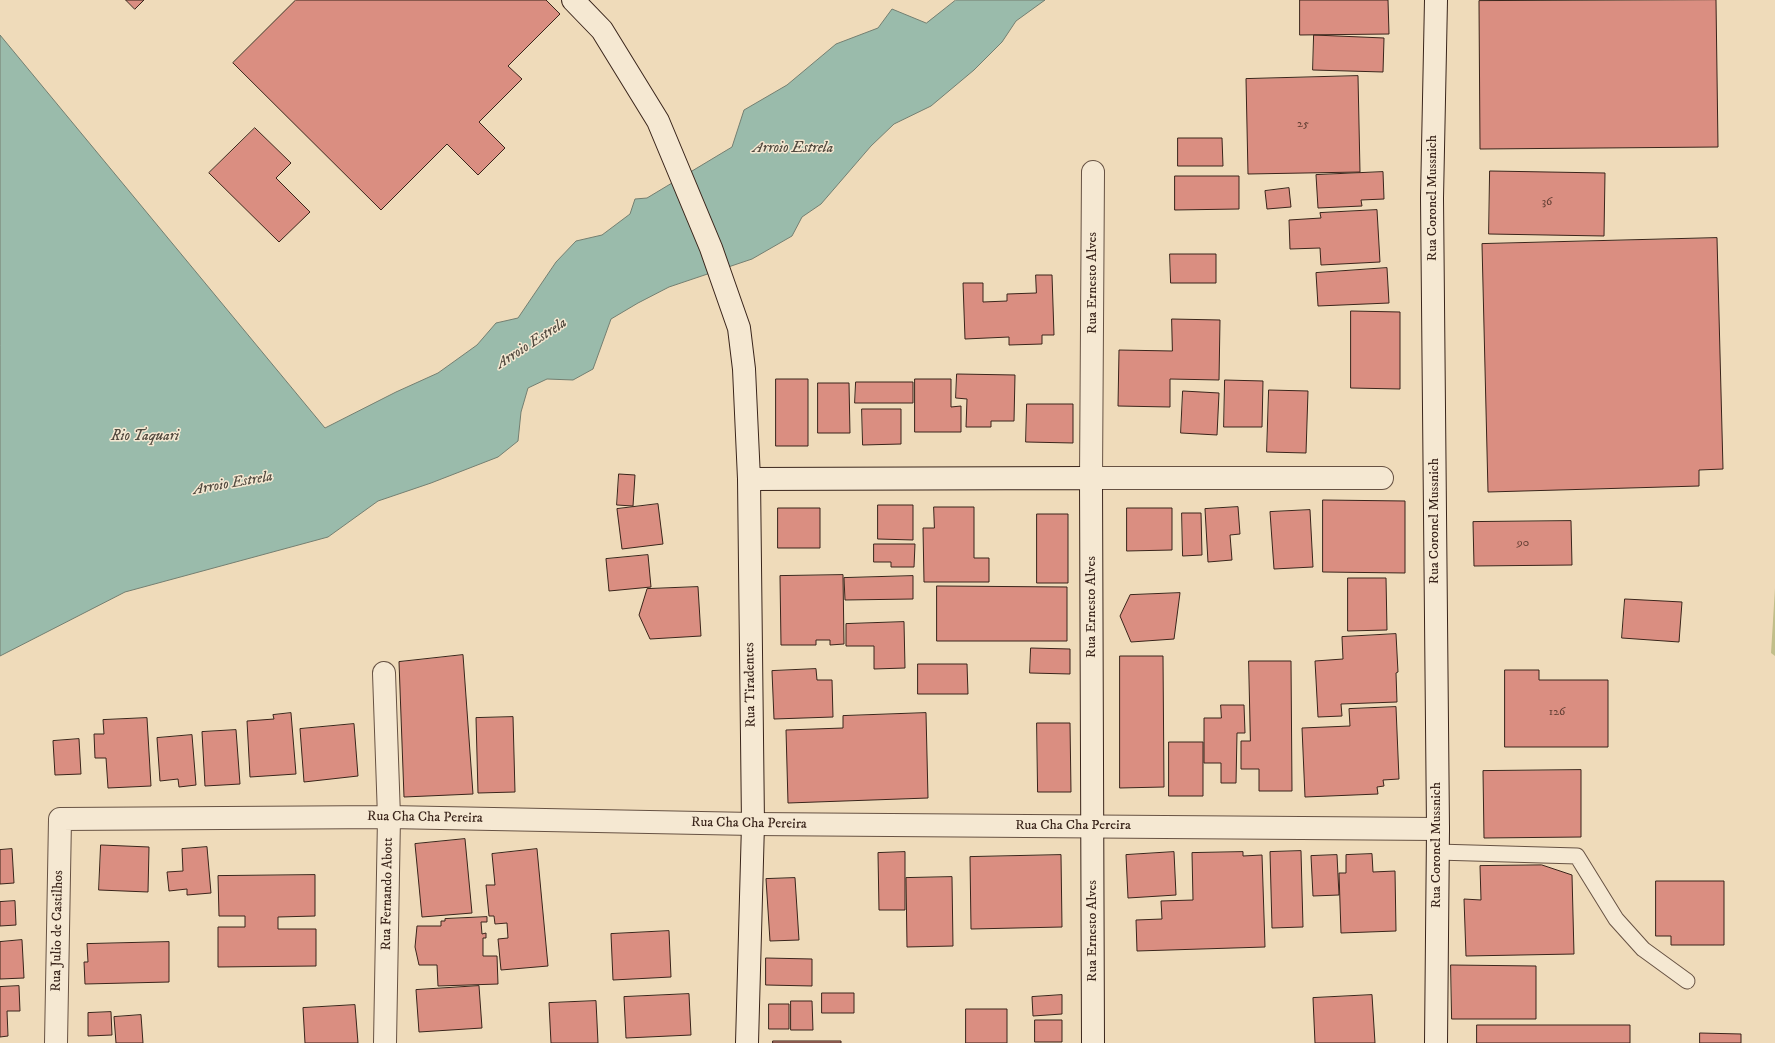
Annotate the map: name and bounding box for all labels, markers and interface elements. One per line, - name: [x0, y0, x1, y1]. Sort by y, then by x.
- house number: 25: [1297, 118, 1309, 132]
- street label: Rua Coronel Mussnich: [1425, 135, 1441, 261]
- water label: Arroio Estrela: [753, 140, 833, 158]
- house number: 36: [1542, 196, 1552, 210]
- street label: Rua Ernesto Alves: [1085, 232, 1101, 334]
- water label: Arroio Estrela: [493, 315, 571, 373]
- water label: Rio Taquari: [111, 428, 179, 446]
- street label: Rua Coronel Mussnich: [1427, 458, 1443, 584]
- water label: Arroio Estrela: [192, 468, 274, 500]
- house number: 90: [1517, 537, 1529, 551]
- street label: Rua Ernesto Alves: [1084, 556, 1100, 658]
- street label: Rua Tiradentes: [742, 642, 760, 728]
- house number: 126: [1549, 706, 1565, 720]
- street label: Rua Coronel Mussnich: [1429, 782, 1445, 908]
- street label: Rua Cha Cha Pereira: [367, 809, 483, 827]
- street label: Rua Cha Cha Pereira: [691, 815, 807, 833]
- street label: Rua Cha Cha Pereira: [1015, 818, 1131, 834]
- street label: Rua Fernando Abott: [379, 837, 397, 951]
- street label: Rua Julio de Castilhos: [49, 870, 67, 992]
- street label: Rua Ernesto Alves: [1085, 880, 1101, 982]

